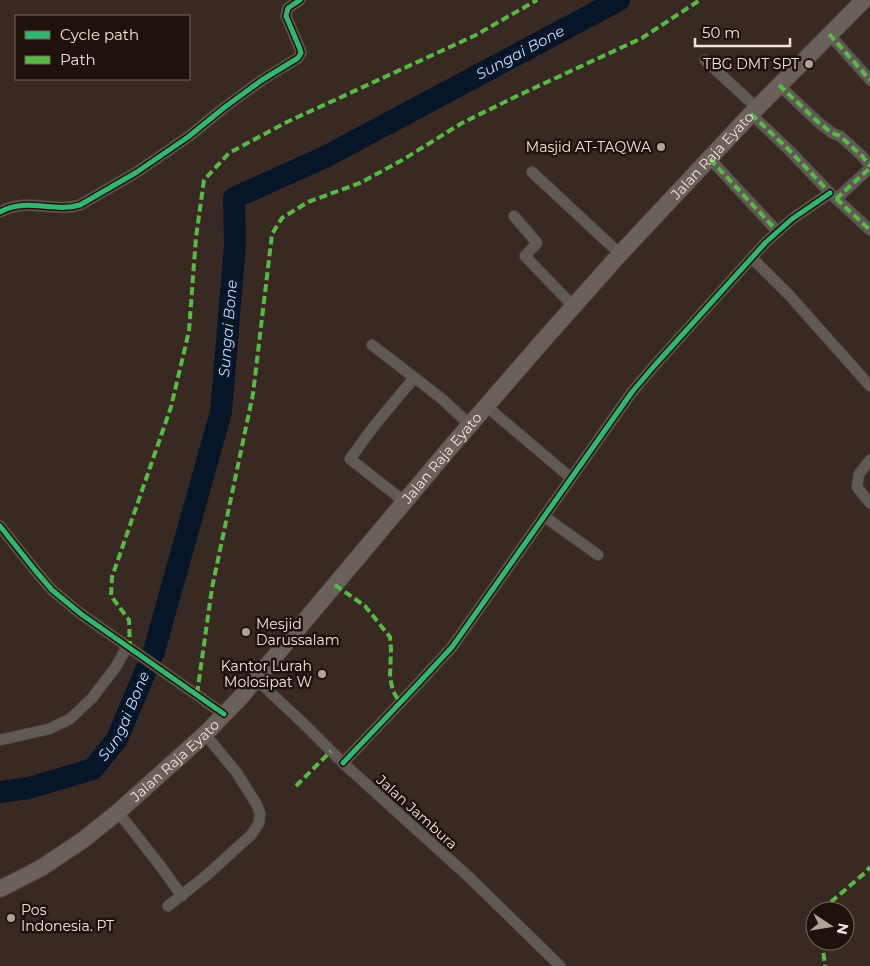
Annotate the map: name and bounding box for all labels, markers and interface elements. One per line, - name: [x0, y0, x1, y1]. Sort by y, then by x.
- legend: [15, 15, 190, 80]
- scale bar: [695, 15, 790, 47]
- water label: Sungai Bone: [472, 21, 568, 84]
- text: 50 m: [702, 23, 740, 42]
- text: Cycle path: [60, 25, 139, 44]
- text: Path: [60, 50, 96, 69]
- place label: TBG DMT SPT: [703, 55, 799, 73]
- marker: TBG DMT SPT: [803, 58, 815, 70]
- street label: Jalan Raja Eyato: [666, 107, 758, 204]
- place label: Masjid AT-TAQWA: [526, 138, 652, 156]
- marker: Masjid AT-TAQWA: [655, 141, 667, 153]
- water label: Sungai Bone: [214, 279, 241, 378]
- street label: Jalan Raja Eyato: [397, 409, 486, 508]
- place label: Mesjid Darussalam: [256, 615, 340, 649]
- marker: Mesjid Darussalam: [240, 626, 252, 638]
- place label: Kantor Lurah Molosipat W: [221, 657, 312, 691]
- water label: Sungai Bone: [93, 668, 153, 764]
- marker: Kantor Lurah Molosipat W: [316, 668, 328, 680]
- street label: Jalan Raja Eyato: [126, 716, 223, 806]
- street label: Jalan Jambura: [372, 770, 461, 853]
- place label: Pos Indonesia. PT: [21, 901, 114, 935]
- north arrow: [805, 901, 855, 951]
- marker: Pos Indonesia. PT: [5, 912, 17, 924]
- text: N: [833, 921, 853, 936]

